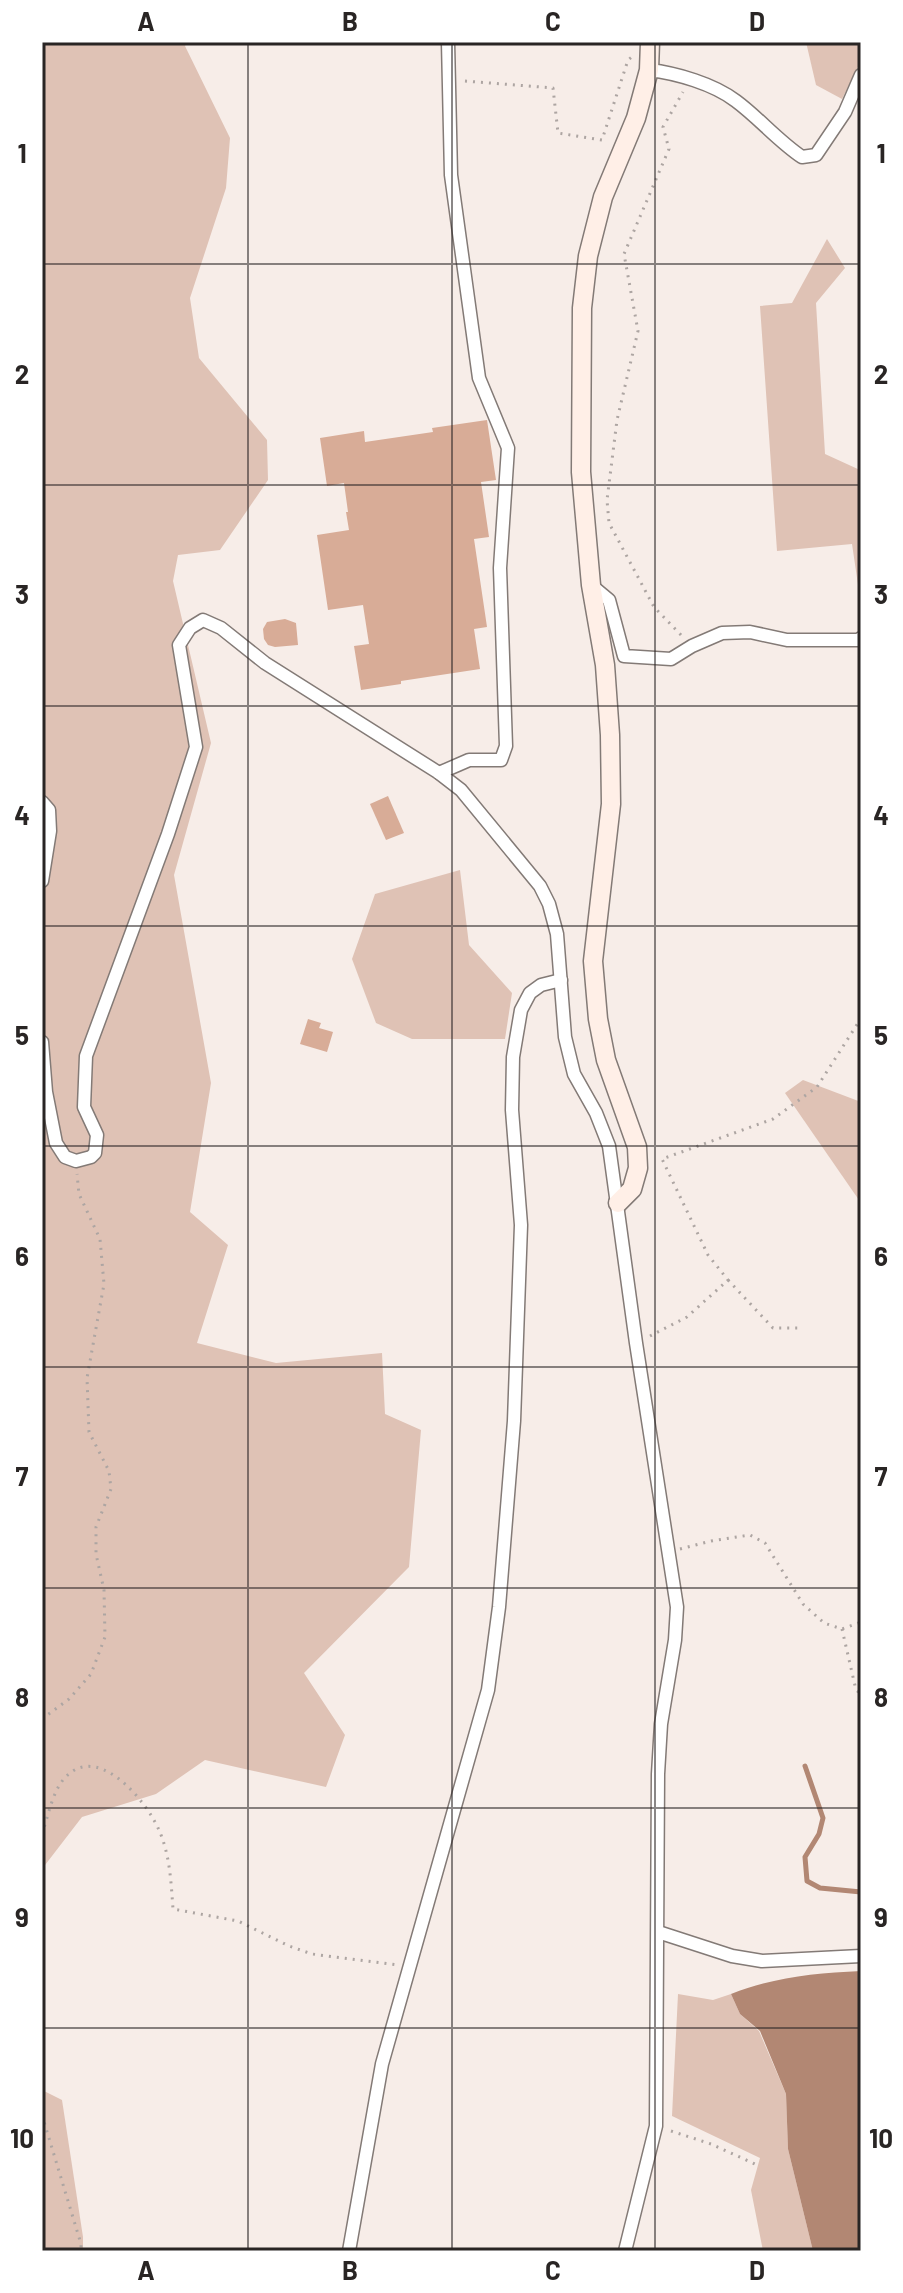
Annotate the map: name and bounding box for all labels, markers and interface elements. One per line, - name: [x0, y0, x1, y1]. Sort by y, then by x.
- text: A: [137, 5, 155, 36]
- text: B: [342, 5, 358, 36]
- text: C: [545, 5, 561, 36]
- text: D: [749, 5, 765, 36]
- text: 1: [17, 137, 27, 168]
- text: 1: [876, 137, 886, 168]
- text: 2: [15, 358, 29, 389]
- text: 2: [874, 358, 888, 389]
- text: 3: [15, 578, 29, 609]
- text: 3: [874, 578, 888, 609]
- text: 4: [14, 799, 30, 830]
- text: 4: [873, 799, 889, 830]
- text: 5: [15, 1019, 29, 1050]
- text: 5: [874, 1019, 888, 1050]
- text: 6: [15, 1240, 29, 1271]
- text: 6: [874, 1240, 888, 1271]
- text: 7: [16, 1460, 29, 1491]
- text: 7: [875, 1460, 888, 1491]
- text: 8: [15, 1681, 29, 1712]
- text: 8: [874, 1681, 888, 1712]
- text: 9: [15, 1901, 29, 1932]
- text: 9: [874, 1901, 888, 1932]
- text: 10: [10, 2122, 34, 2153]
- text: 10: [869, 2122, 893, 2153]
- text: A: [137, 2254, 155, 2285]
- text: B: [342, 2254, 358, 2285]
- text: C: [545, 2254, 561, 2285]
- text: D: [749, 2254, 765, 2285]

